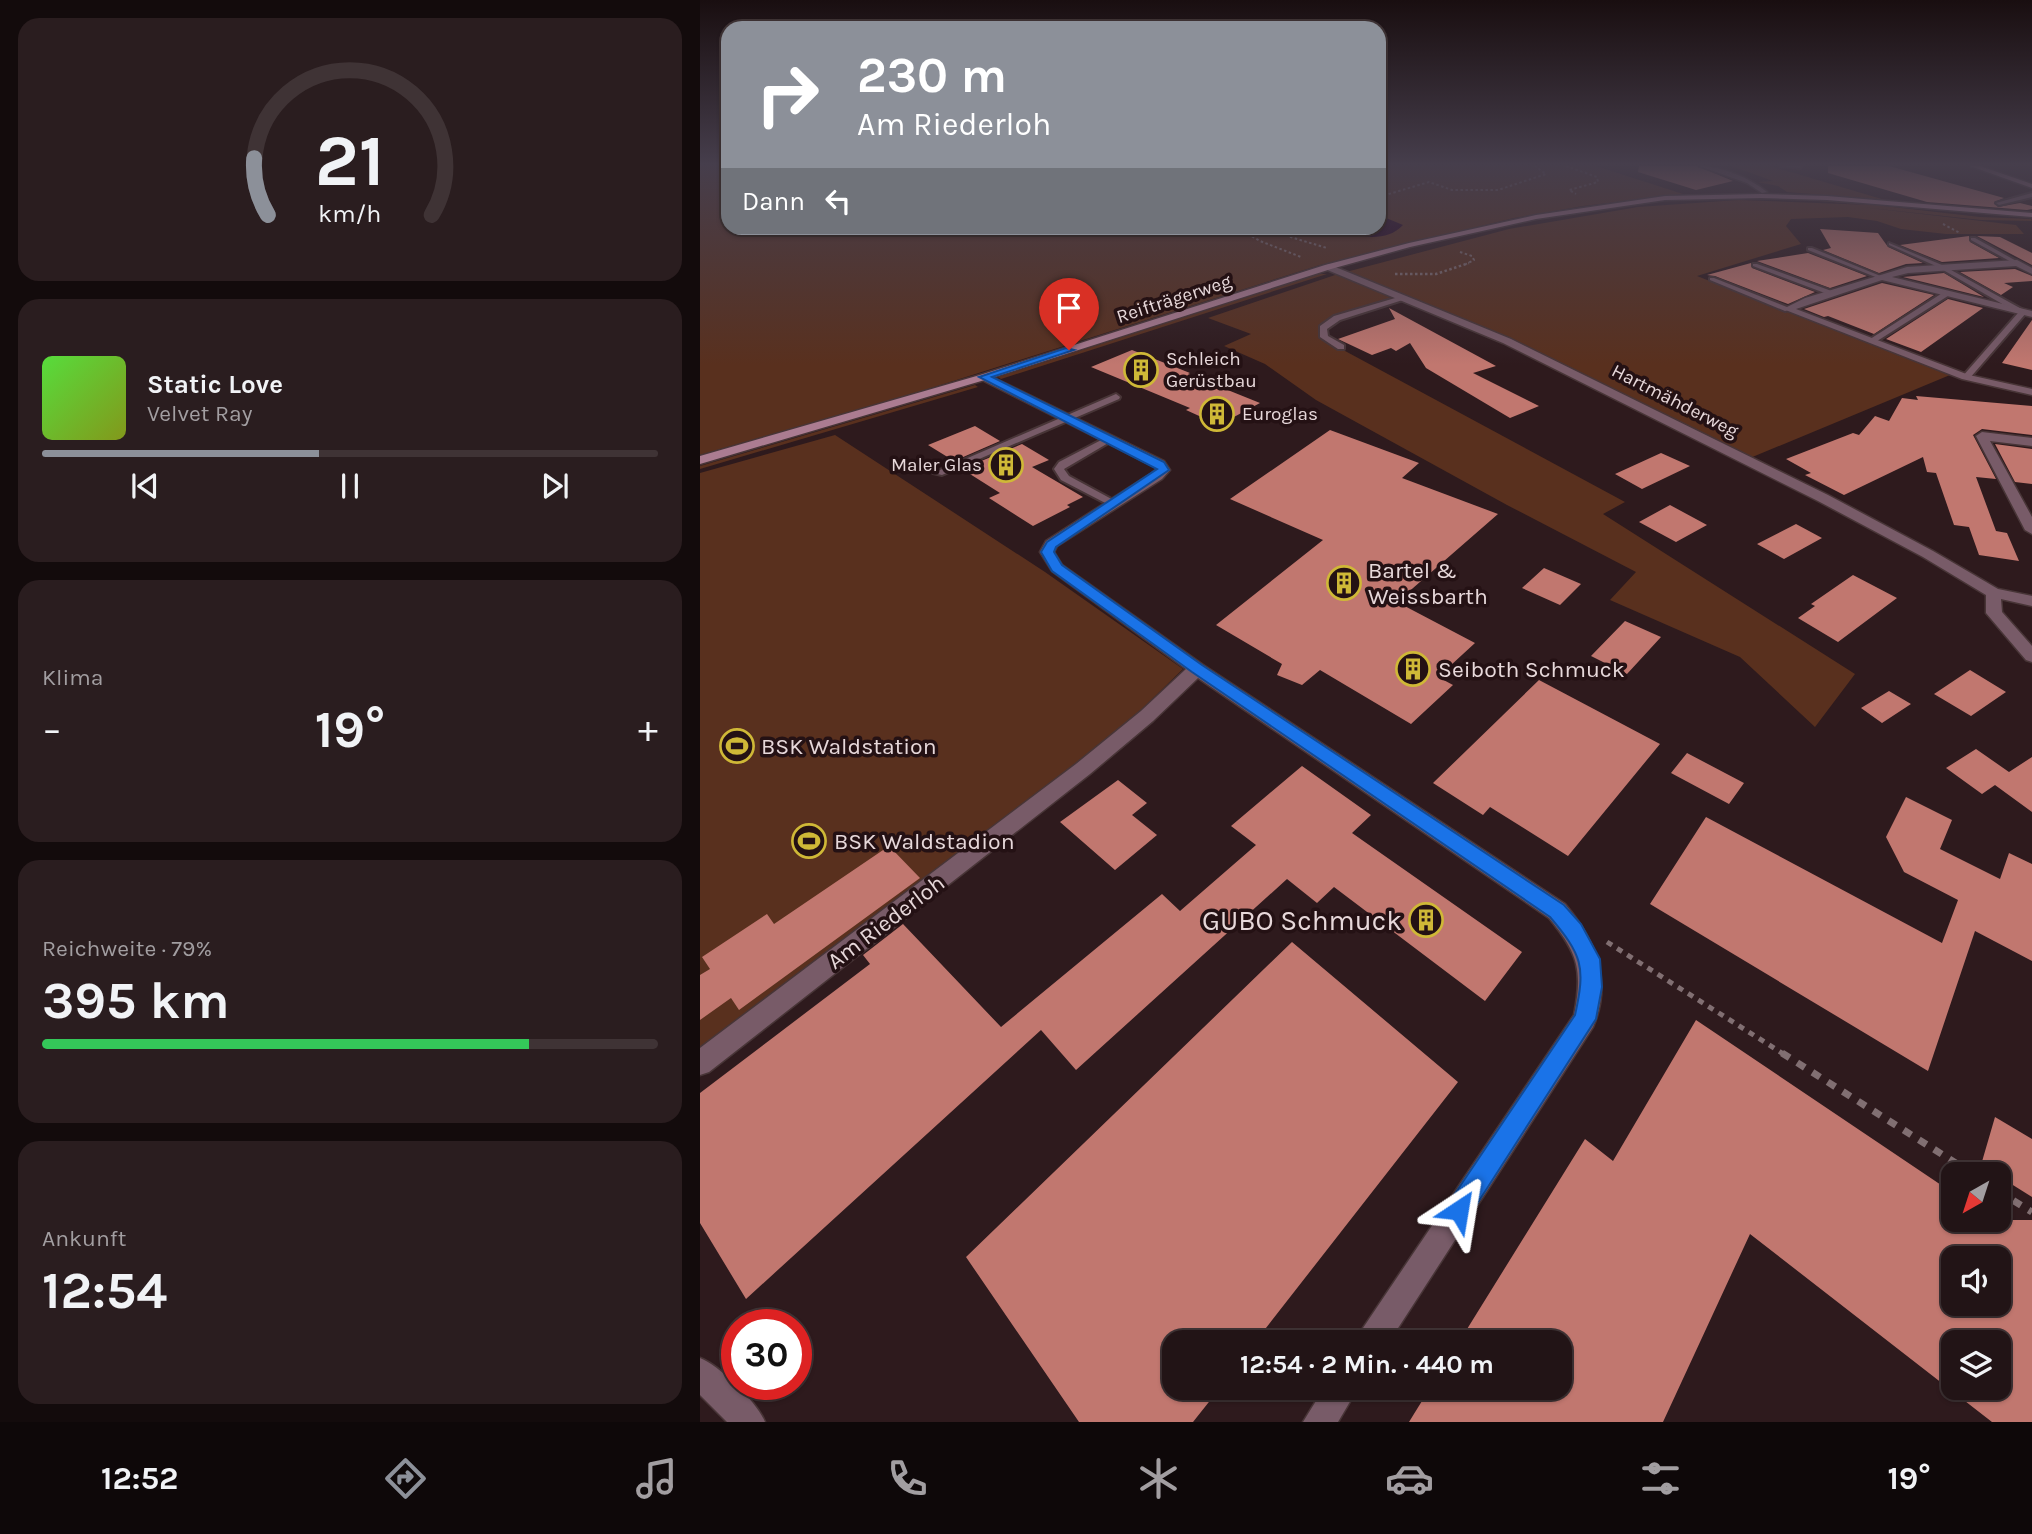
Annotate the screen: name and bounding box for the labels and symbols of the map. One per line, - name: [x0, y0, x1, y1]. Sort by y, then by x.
- street label: Reifträgerweg: [1114, 270, 1235, 328]
- pin: [1039, 278, 1099, 350]
- place label: Schleich Gerüstbau: [1166, 348, 1257, 392]
- building icon: Schleich Gerüstbau: [1122, 351, 1160, 389]
- street label: Hartmähderweg: [1608, 360, 1742, 442]
- building icon: Euroglas: [1198, 395, 1236, 433]
- place label: Euroglas: [1242, 403, 1318, 425]
- building icon: Maler Glas: [987, 446, 1025, 484]
- place label: Maler Glas: [891, 454, 982, 476]
- place label: Bartel & Weissbarth: [1368, 557, 1488, 610]
- building icon: Bartel & Weissbarth: [1325, 564, 1363, 602]
- building icon: Seiboth Schmuck: [1394, 650, 1432, 688]
- place label: Seiboth Schmuck: [1438, 656, 1625, 683]
- sports icon: BSK Waldstation: [718, 727, 756, 765]
- place label: BSK Waldstation: [761, 733, 937, 760]
- sports icon: BSK Waldstadion: [790, 822, 828, 860]
- place label: BSK Waldstadion: [834, 828, 1015, 855]
- street label: Am Riederloh: [822, 869, 950, 975]
- building icon: GUBO Schmuck: [1407, 901, 1445, 939]
- place label: GUBO Schmuck: [1202, 904, 1402, 937]
- north arrow: [1941, 1162, 2011, 1232]
- position arrow: [1422, 1173, 1496, 1247]
- speed limit sign: 30: [721, 1309, 812, 1400]

